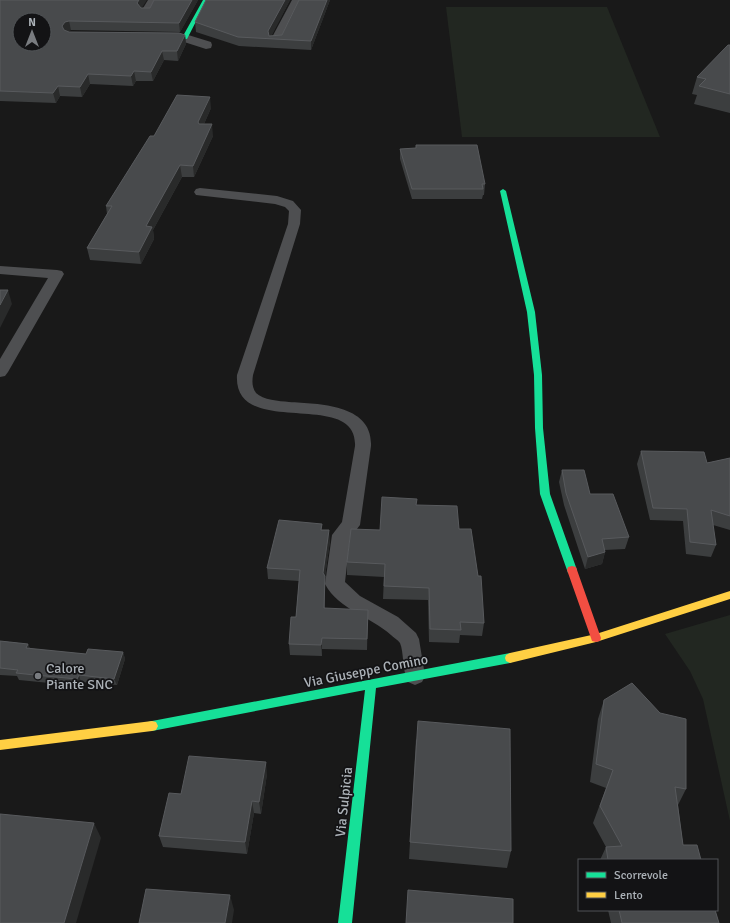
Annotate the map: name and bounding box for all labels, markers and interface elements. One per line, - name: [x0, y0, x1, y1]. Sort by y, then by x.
- north arrow: [12, 12, 52, 52]
- text: N: [28, 16, 36, 29]
- street label: Via Giuseppe Comino: [303, 651, 429, 691]
- place label: Calore Piante SNC: [46, 660, 113, 693]
- marker: Calore Piante SNC: [33, 671, 43, 681]
- street label: Via Sulpicia: [332, 766, 356, 838]
- legend: [578, 859, 718, 911]
- text: Scorrevole: [614, 868, 668, 883]
- text: Lento: [614, 888, 643, 903]

